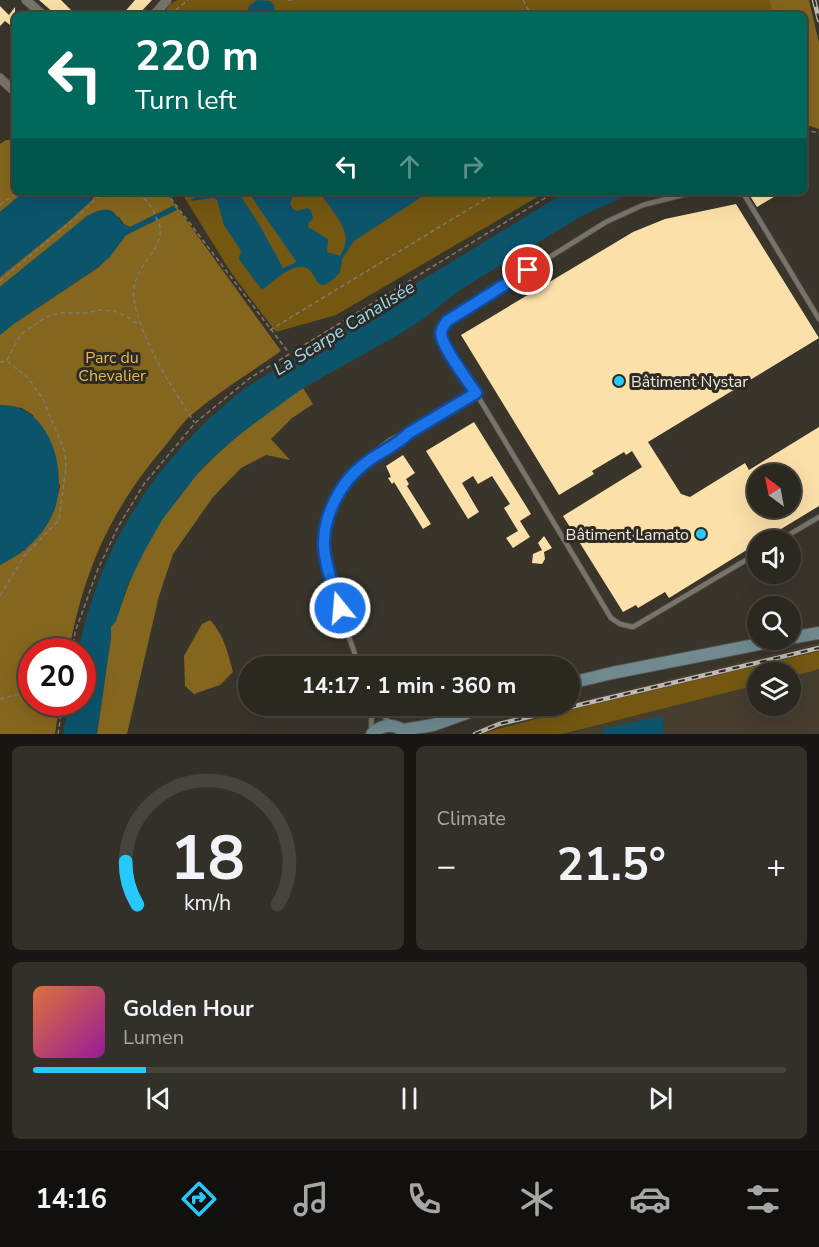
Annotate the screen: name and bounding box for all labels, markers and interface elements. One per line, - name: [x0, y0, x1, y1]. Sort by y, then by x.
- text: 220 m: [135, 28, 259, 85]
- icon: left: [36, 36, 114, 114]
- text: Turn left: [135, 82, 236, 119]
- icon: left: [330, 150, 363, 183]
- icon: ahead: [393, 150, 426, 183]
- icon: right: [456, 150, 489, 183]
- pin: [502, 244, 553, 295]
- icon: arrive: [511, 253, 544, 286]
- water label: La Scarpe Canalisée: [269, 275, 420, 381]
- park label: Parc du Chevalier: [78, 347, 146, 387]
- place label: Bâtiment Nystar: [631, 371, 748, 393]
- marker: Bâtiment Nystar: [612, 374, 626, 388]
- north arrow: [747, 464, 801, 518]
- map controls: [747, 464, 801, 716]
- place label: Bâtiment Lamato: [566, 524, 689, 546]
- marker: Bâtiment Lamato: [694, 527, 708, 541]
- button: sound: [747, 530, 801, 584]
- position arrow: [308, 576, 372, 640]
- button: search: [747, 596, 801, 650]
- speed limit sign: 20: [18, 638, 96, 716]
- button: layers: [747, 662, 801, 716]
- text: 14:17 · 1 min · 360 m: [302, 671, 516, 701]
- text: Climate: [437, 805, 506, 832]
- text: 18: [170, 816, 245, 901]
- text: 21.5°: [557, 835, 666, 896]
- text: −: [437, 844, 456, 889]
- text: +: [766, 844, 786, 889]
- text: km/h: [184, 888, 231, 918]
- text: Golden Hour: [123, 994, 254, 1024]
- text: Lumen: [123, 1024, 184, 1051]
- icon: previous: [142, 1082, 175, 1115]
- icon: pause: [393, 1082, 426, 1115]
- icon: next: [644, 1082, 677, 1115]
- icon: directions: [178, 1178, 220, 1220]
- icon: music: [290, 1178, 332, 1220]
- icon: phone: [403, 1178, 445, 1220]
- icon: climate: [516, 1178, 558, 1220]
- icon: car: [629, 1178, 671, 1220]
- icon: filters: [742, 1178, 784, 1220]
- text: 14:16: [35, 1181, 107, 1218]

